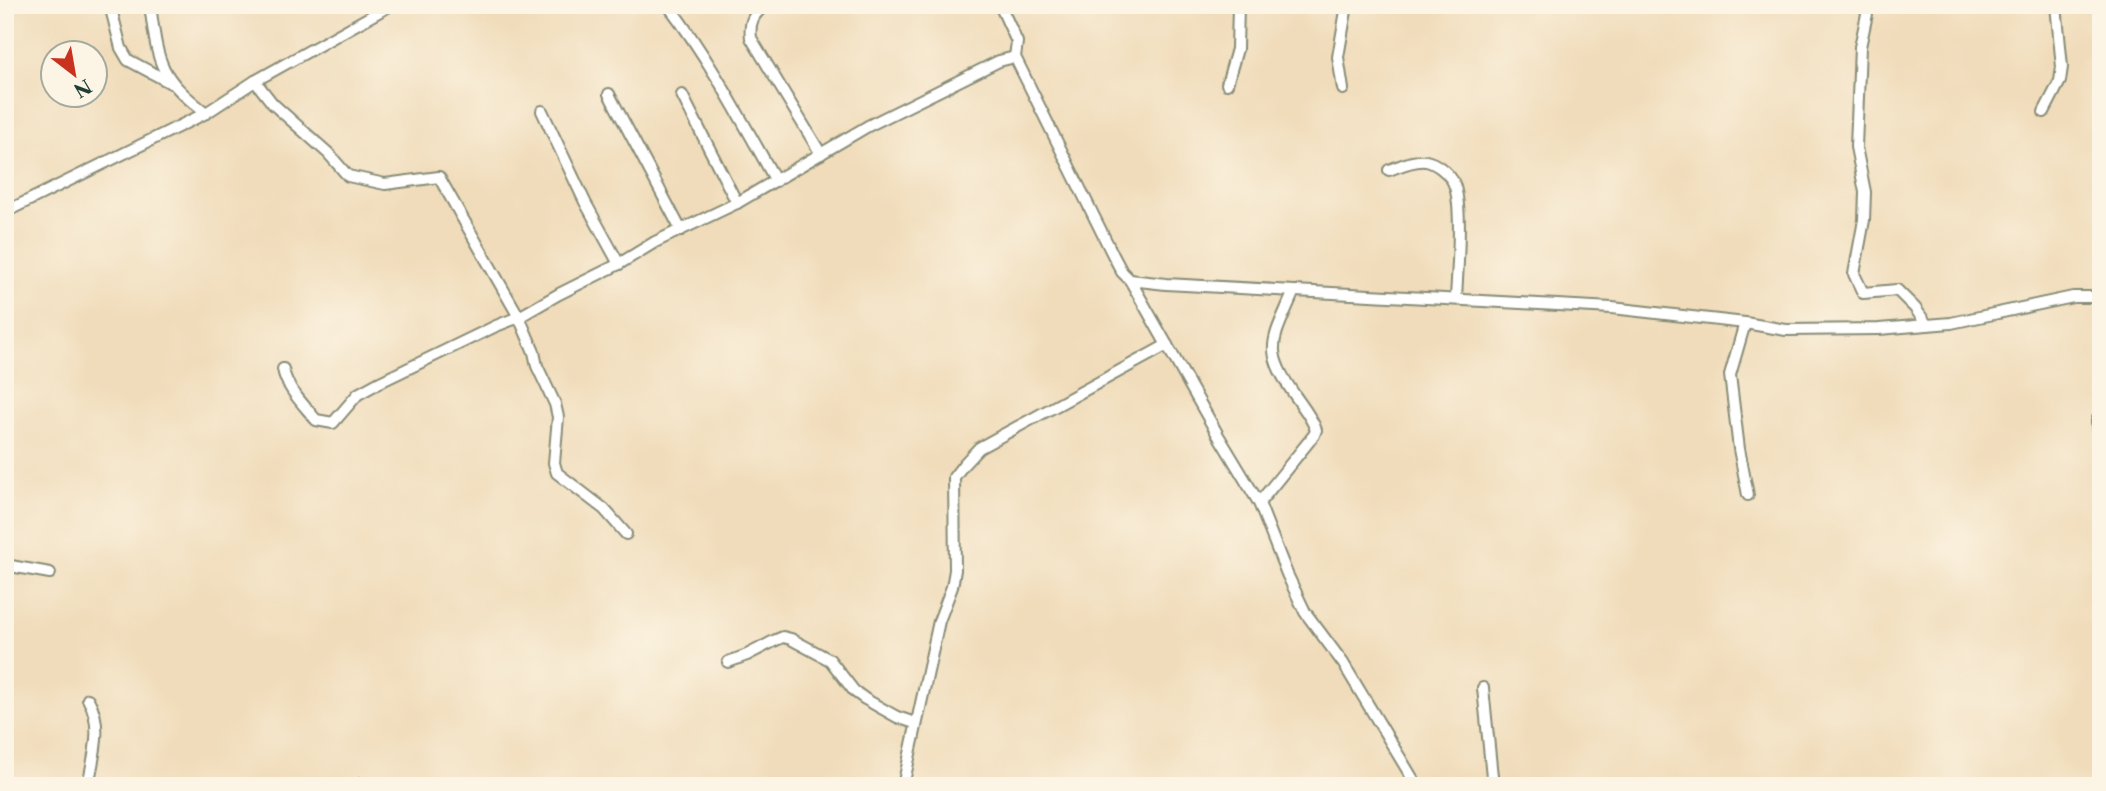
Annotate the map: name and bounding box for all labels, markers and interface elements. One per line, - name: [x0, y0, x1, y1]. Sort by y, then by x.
- north arrow: [38, 38, 108, 108]
- text: N: [69, 74, 95, 102]

